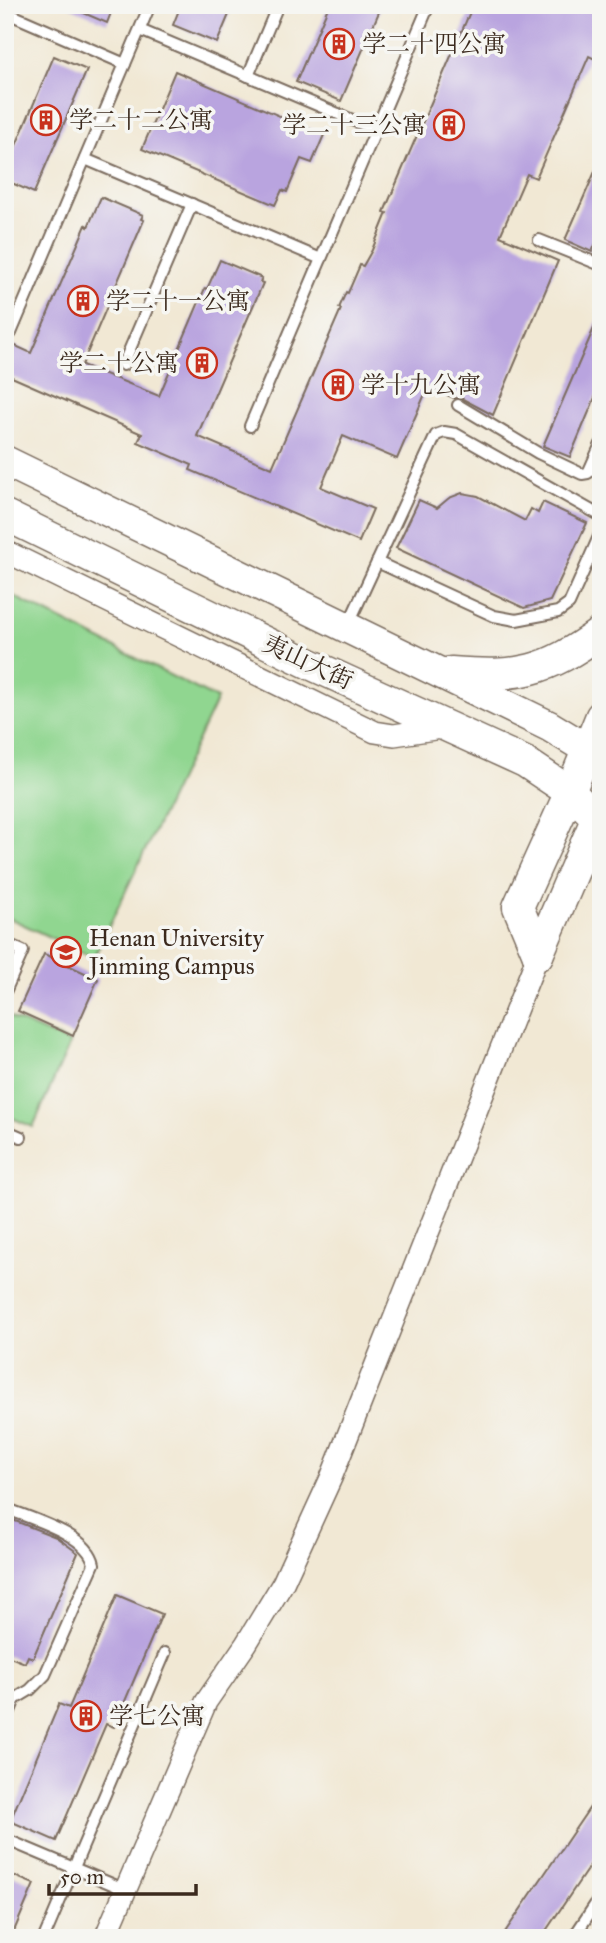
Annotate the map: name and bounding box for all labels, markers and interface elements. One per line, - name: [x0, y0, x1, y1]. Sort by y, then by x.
- building icon: 学二十四公寓: [322, 27, 356, 61]
- place label: 学二十四公寓: [362, 29, 506, 59]
- building icon: 学二十二公寓: [29, 103, 63, 137]
- place label: 学二十二公寓: [69, 105, 213, 135]
- building icon: 学二十三公寓: [432, 108, 466, 142]
- place label: 学二十三公寓: [282, 110, 426, 140]
- building icon: 学二十一公寓: [66, 284, 100, 318]
- place label: 学二十一公寓: [106, 286, 250, 316]
- building icon: 学二十公寓: [185, 346, 219, 380]
- place label: 学二十公寓: [59, 348, 179, 378]
- building icon: 学十九公寓: [321, 368, 355, 402]
- place label: 学十九公寓: [361, 370, 481, 400]
- street label: 夷山大街: [258, 628, 358, 696]
- place label: Henan University Jinming Campus: [86, 923, 264, 981]
- school or university icon: Henan University Jinming Campus: [49, 935, 83, 969]
- building icon: 学七公寓: [69, 1699, 103, 1733]
- place label: 学七公寓: [109, 1701, 205, 1731]
- scale bar: [49, 1852, 196, 1896]
- text: 50 m: [60, 1864, 105, 1890]

